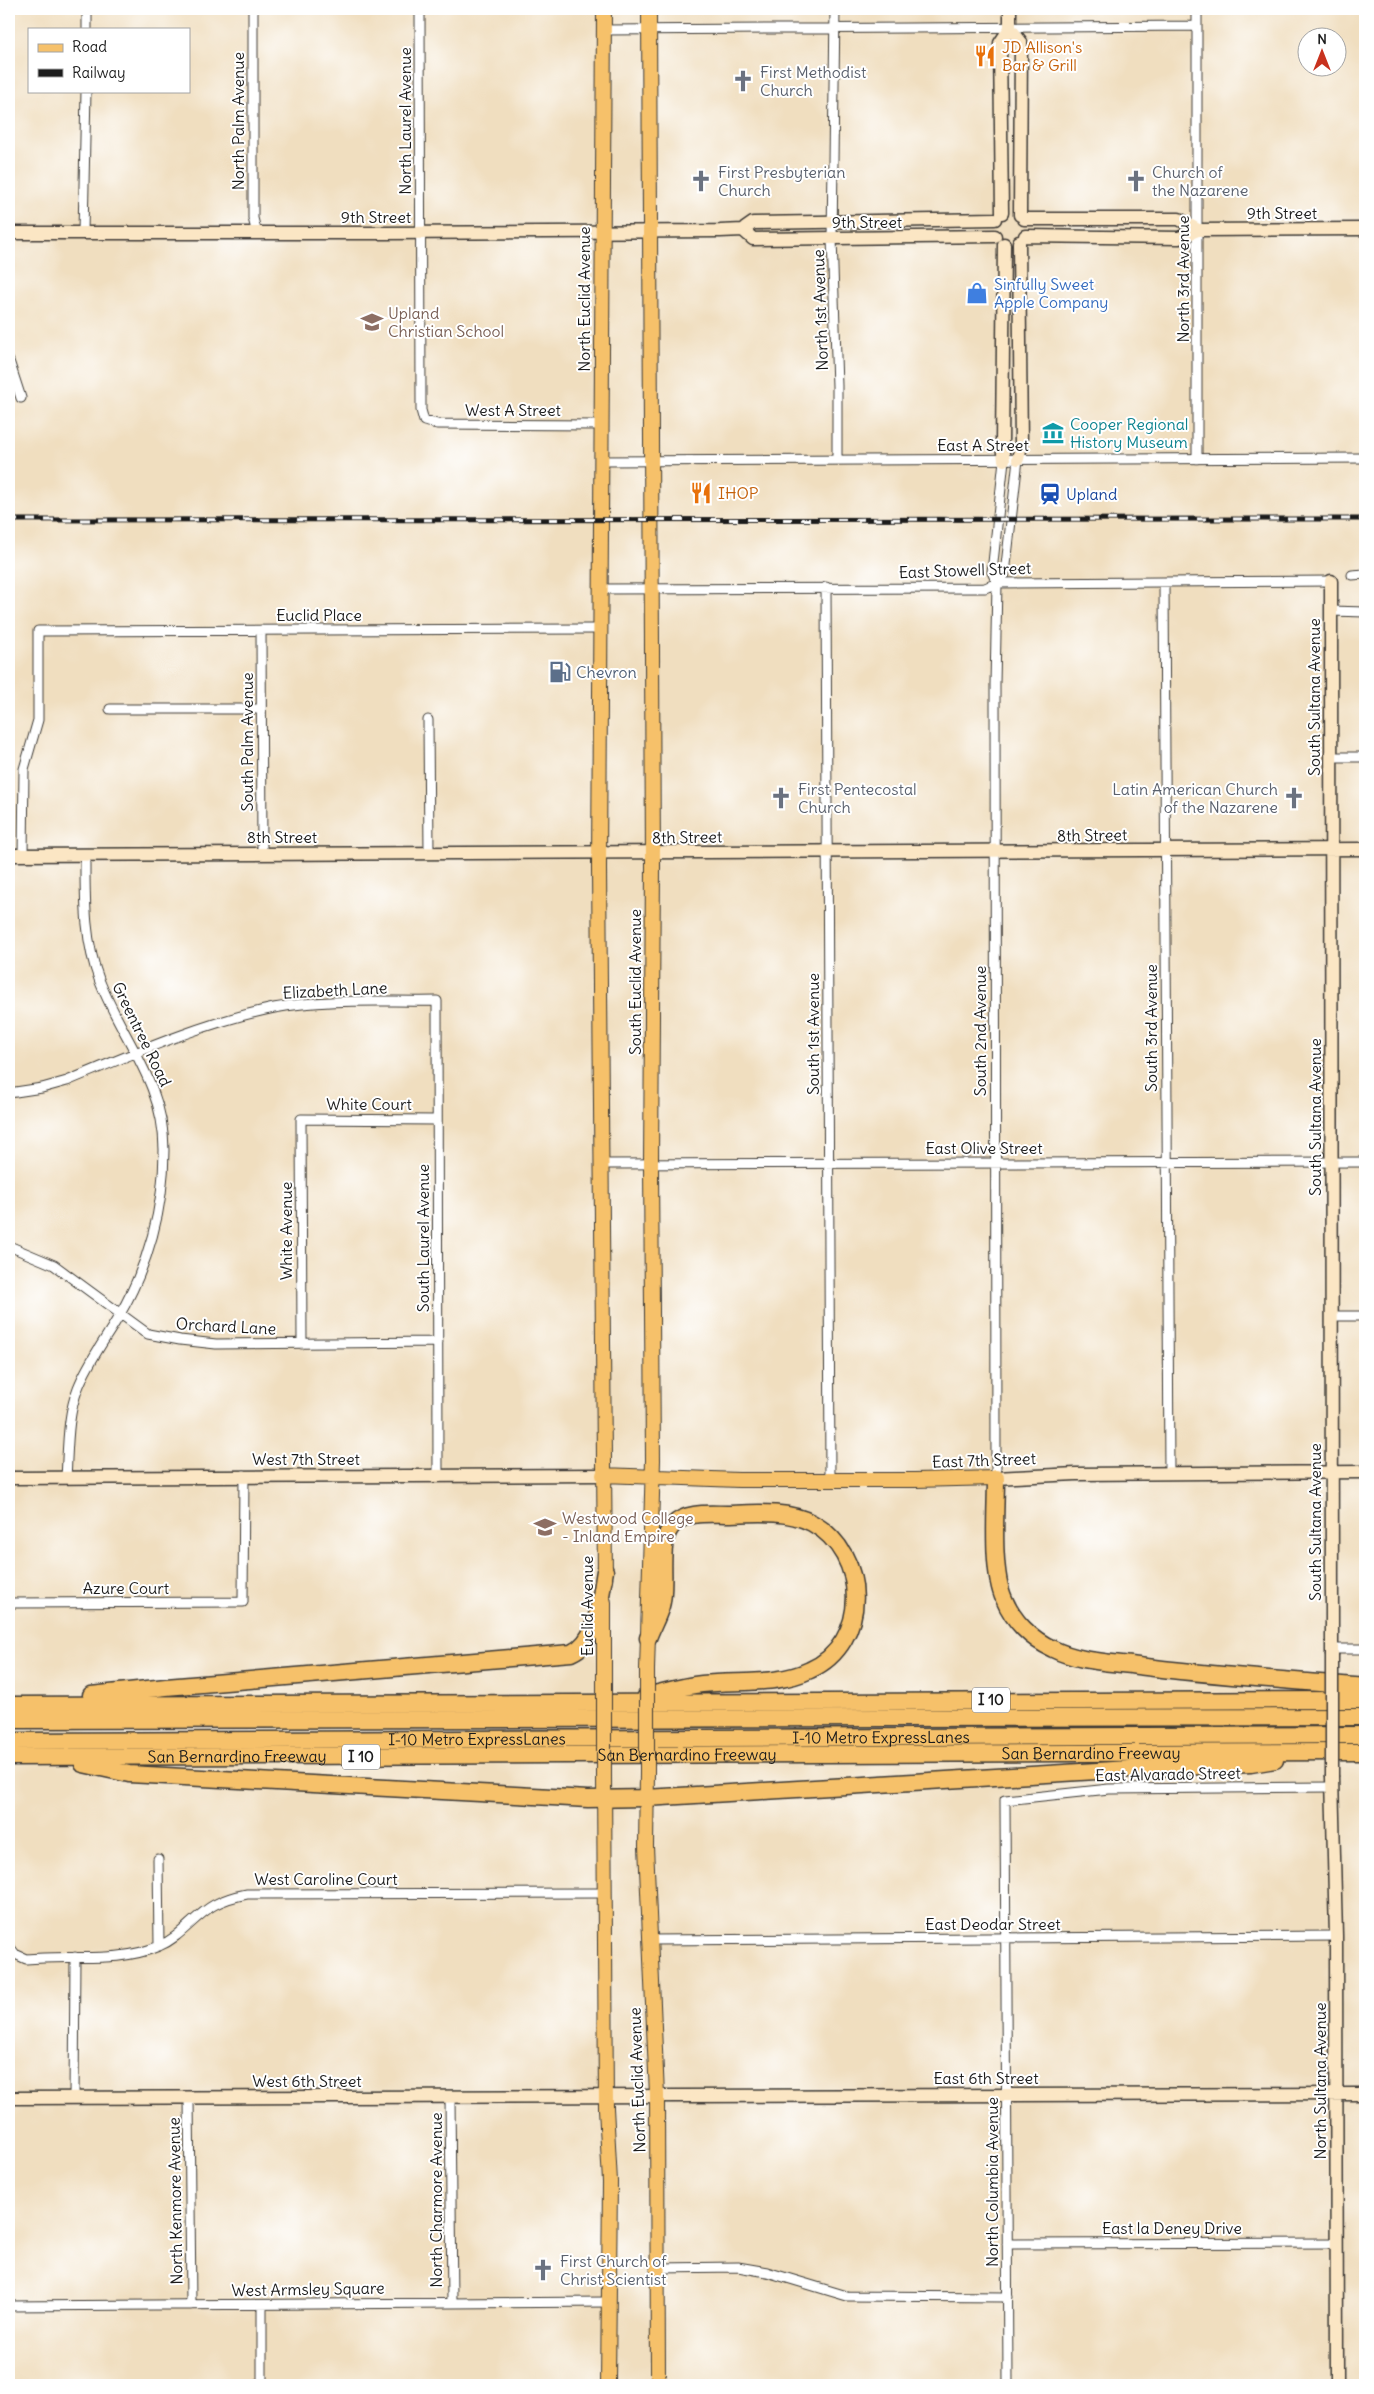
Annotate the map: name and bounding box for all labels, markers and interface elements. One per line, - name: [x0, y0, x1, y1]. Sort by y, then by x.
- legend: [28, 28, 190, 92]
- north arrow: [1296, 28, 1346, 78]
- text: N: [1317, 30, 1327, 48]
- text: Road: [72, 37, 107, 56]
- place label: JD Allison's Bar & Grill: [1002, 37, 1082, 75]
- restaurant icon: JD Allison's Bar & Grill: [972, 43, 998, 69]
- street label: North Laurel Avenue: [395, 47, 415, 195]
- street label: North Palm Avenue: [228, 52, 248, 190]
- place label: First Methodist Church: [760, 62, 867, 100]
- text: Railway: [72, 63, 126, 82]
- church icon: First Methodist Church: [730, 68, 756, 94]
- place label: First Presbyterian Church: [718, 162, 846, 200]
- place label: Church of the Nazarene: [1152, 162, 1248, 200]
- church icon: First Presbyterian Church: [688, 168, 714, 194]
- church icon: Church of the Nazarene: [1123, 168, 1149, 194]
- street label: 9th Street: [1247, 203, 1318, 223]
- street label: 9th Street: [341, 207, 412, 227]
- street label: 9th Street: [832, 212, 903, 232]
- street label: North 3rd Avenue: [1173, 215, 1193, 343]
- street label: North Euclid Avenue: [574, 226, 594, 372]
- street label: North 1st Avenue: [808, 249, 832, 371]
- place label: Sinfully Sweet Apple Company: [994, 274, 1108, 312]
- shop icon: Sinfully Sweet Apple Company: [964, 280, 990, 306]
- place label: Upland Christian School: [388, 303, 504, 341]
- school or university icon: Upland Christian School: [359, 309, 385, 335]
- street label: West A Street: [465, 400, 562, 420]
- place label: Cooper Regional History Museum: [1070, 414, 1188, 452]
- museum icon: Cooper Regional History Museum: [1040, 420, 1066, 446]
- street label: East A Street: [937, 435, 1029, 455]
- restaurant icon: IHOP: [688, 480, 714, 506]
- station icon: Upland: [1037, 481, 1063, 507]
- place label: IHOP: [718, 483, 759, 503]
- place label: Upland: [1066, 484, 1117, 504]
- street label: East Stowell Street: [898, 558, 1032, 582]
- street label: Euclid Place: [276, 605, 362, 625]
- street label: South Sultana Avenue: [1304, 618, 1324, 776]
- fuel station icon: Chevron: [547, 659, 573, 685]
- place label: Chevron: [576, 662, 637, 682]
- street label: South Palm Avenue: [237, 672, 257, 812]
- place label: First Pentecostal Church: [798, 779, 917, 817]
- place label: Latin American Church of the Nazarene: [1112, 779, 1278, 817]
- church icon: First Pentecostal Church: [768, 785, 794, 811]
- church icon: Latin American Church of the Nazarene: [1281, 785, 1307, 811]
- street label: 8th Street: [1057, 824, 1128, 846]
- street label: 8th Street: [652, 826, 723, 848]
- street label: 8th Street: [247, 827, 318, 847]
- street label: South Euclid Avenue: [625, 909, 645, 1055]
- street label: South 3rd Avenue: [1141, 964, 1161, 1092]
- street label: South 2nd Avenue: [970, 966, 990, 1096]
- street label: South 1st Avenue: [803, 973, 823, 1095]
- street label: Elizabeth Lane: [282, 977, 388, 1003]
- street label: Greentree Road: [108, 978, 176, 1090]
- street label: South Sultana Avenue: [1305, 1038, 1325, 1196]
- street label: White Court: [326, 1094, 412, 1114]
- street label: East Olive Street: [925, 1138, 1043, 1158]
- street label: South Laurel Avenue: [413, 1164, 433, 1312]
- street label: White Avenue: [276, 1182, 296, 1280]
- street label: Orchard Lane: [175, 1313, 277, 1339]
- street label: South Sultana Avenue: [1305, 1443, 1325, 1601]
- street label: East 7th Street: [932, 1448, 1037, 1472]
- street label: West 7th Street: [252, 1449, 361, 1469]
- place label: Westwood College - Inland Empire: [562, 1508, 694, 1546]
- school or university icon: Westwood College - Inland Empire: [532, 1514, 558, 1540]
- street label: Euclid Avenue: [577, 1556, 597, 1656]
- street label: Azure Court: [83, 1578, 170, 1598]
- road number: I 10: [972, 1688, 1010, 1712]
- street label: I-10 Metro ExpressLanes: [792, 1727, 970, 1748]
- street label: I-10 Metro ExpressLanes: [388, 1729, 566, 1749]
- street label: San Bernardino Freeway: [1001, 1743, 1181, 1763]
- road number: I 10: [342, 1744, 380, 1770]
- street label: San Bernardino Freeway: [597, 1744, 777, 1765]
- street label: San Bernardino Freeway: [147, 1746, 327, 1766]
- street label: East Alvarado Street: [1095, 1763, 1242, 1785]
- street label: West Caroline Court: [254, 1869, 398, 1889]
- street label: East Deodar Street: [925, 1914, 1061, 1934]
- street label: North Sultana Avenue: [1310, 2002, 1330, 2160]
- street label: North Euclid Avenue: [624, 2007, 650, 2153]
- street label: East 6th Street: [933, 2068, 1039, 2088]
- street label: West 6th Street: [252, 2071, 362, 2091]
- street label: North Columbia Avenue: [982, 2097, 1002, 2267]
- street label: North Charmore Avenue: [426, 2112, 446, 2288]
- street label: North Kenmore Avenue: [164, 2117, 186, 2285]
- street label: East la Deney Drive: [1102, 2218, 1242, 2238]
- place label: First Church of Christ Scientist: [560, 2251, 667, 2289]
- church icon: First Church of Christ Scientist: [530, 2257, 556, 2283]
- street label: West Armsley Square: [231, 2278, 385, 2300]

